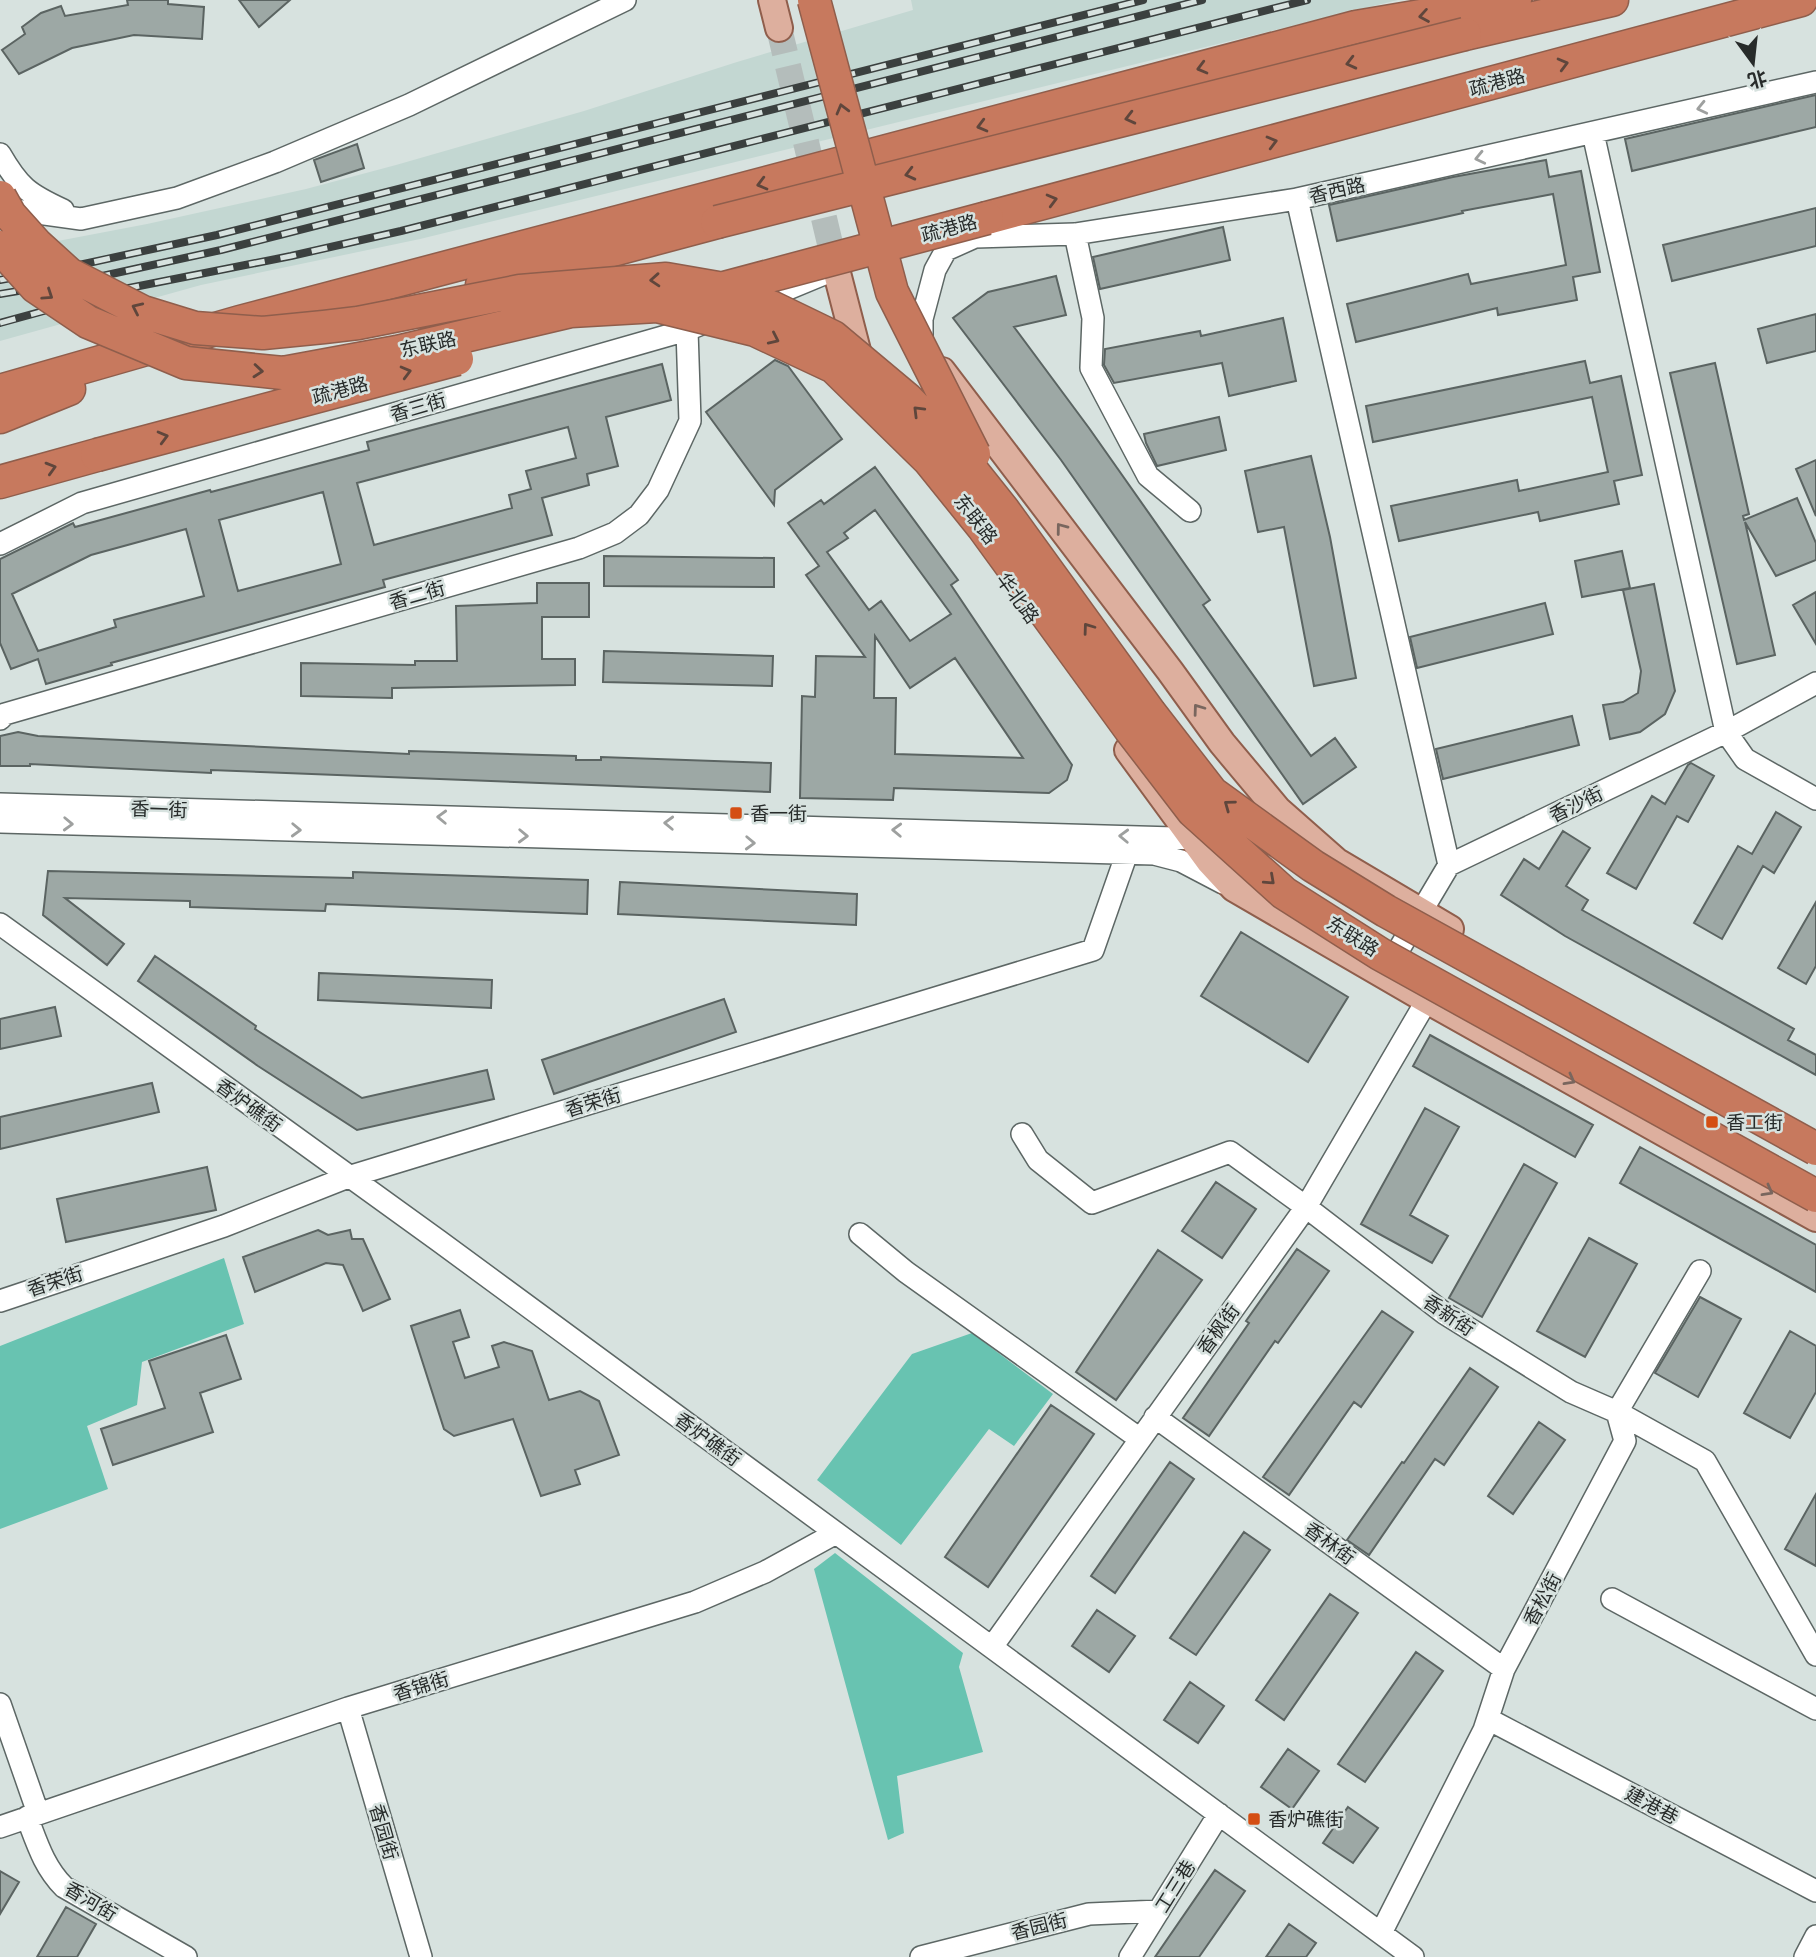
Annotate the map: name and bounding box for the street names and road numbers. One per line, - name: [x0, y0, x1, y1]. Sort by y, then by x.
- street label: 疏港路: [1466, 63, 1528, 101]
- street label: 香西路: [1307, 172, 1367, 208]
- street label: 疏港路: [918, 209, 980, 247]
- street label: 东联路: [398, 326, 458, 362]
- street label: 疏港路: [309, 371, 371, 409]
- street label: 香三街: [387, 388, 449, 426]
- street label: 东联路: [949, 489, 1003, 549]
- street label: 华北路: [992, 568, 1044, 628]
- street label: 香二街: [386, 576, 448, 614]
- street label: 香沙街: [1545, 781, 1607, 827]
- street label: 香一街: [130, 796, 188, 822]
- street label: 东联路: [1322, 911, 1384, 961]
- street label: 香炉礁街: [211, 1073, 287, 1137]
- street label: 香荣街: [562, 1082, 624, 1122]
- street label: 香荣街: [24, 1261, 86, 1301]
- street label: 香新街: [1419, 1289, 1479, 1341]
- street label: 香枫街: [1192, 1299, 1244, 1359]
- street label: 香炉礁街: [670, 1407, 746, 1471]
- street label: 香林街: [1300, 1517, 1360, 1569]
- street label: 香松街: [1518, 1568, 1566, 1630]
- street label: 香锦街: [390, 1666, 452, 1706]
- street label: 建港巷: [1621, 1781, 1683, 1829]
- street label: 香园街: [365, 1801, 403, 1863]
- street label: 工三巷: [1150, 1855, 1200, 1917]
- street label: 香河街: [60, 1876, 122, 1926]
- street label: 香园街: [1008, 1907, 1070, 1945]

